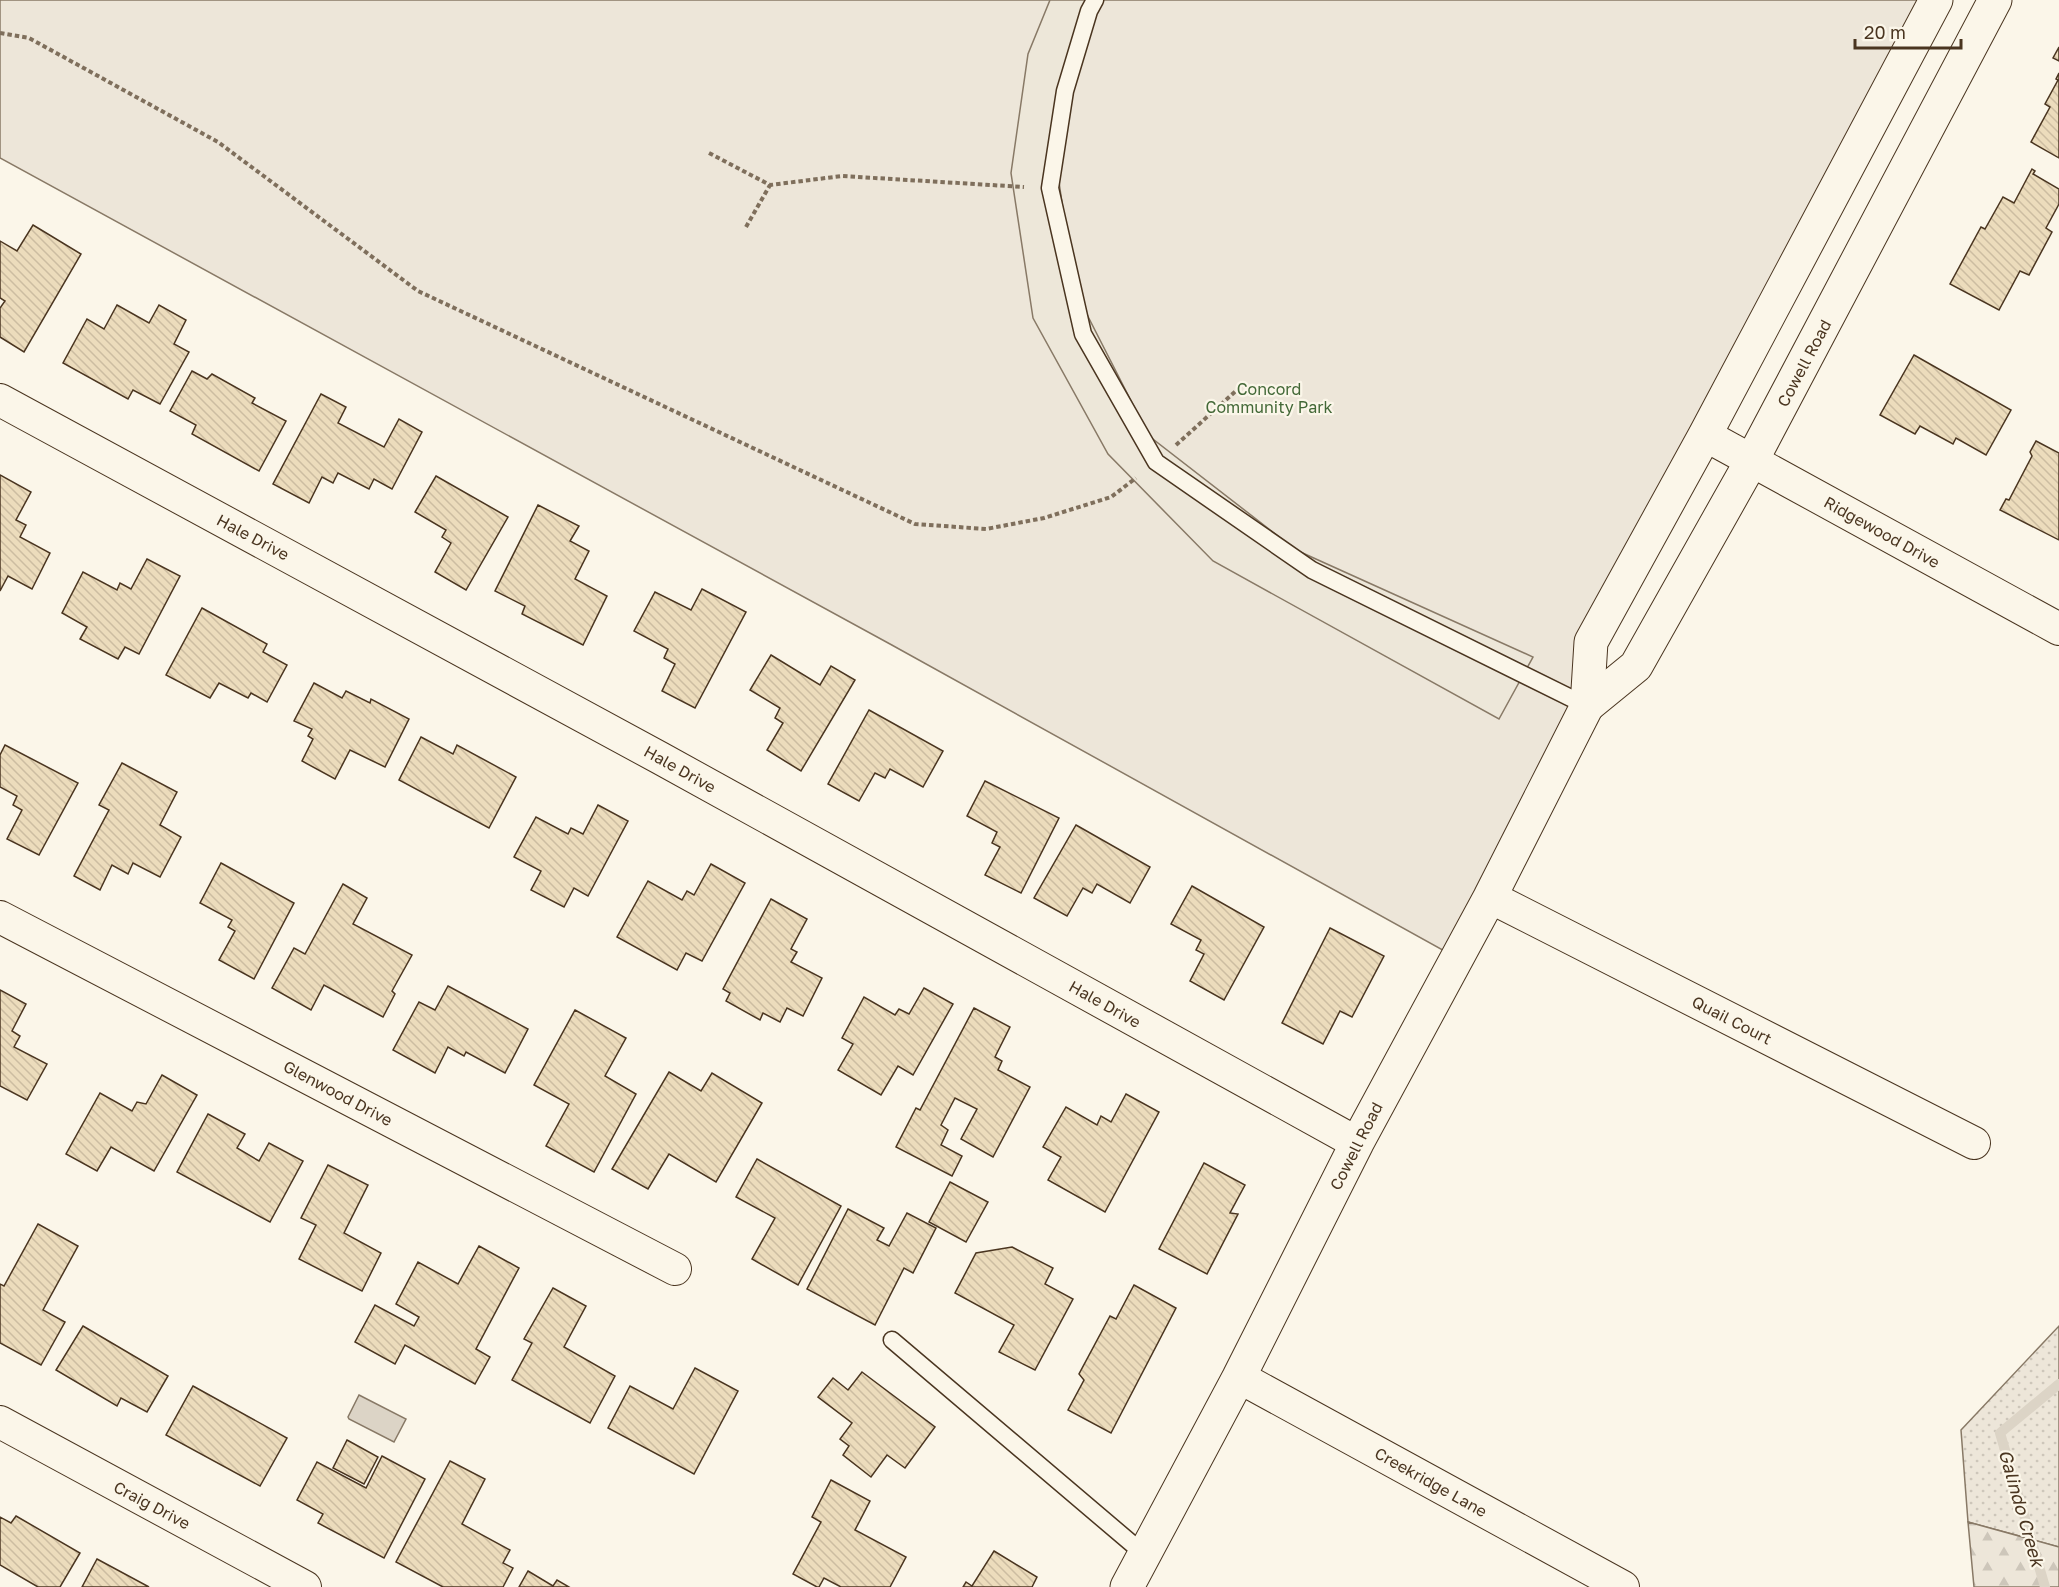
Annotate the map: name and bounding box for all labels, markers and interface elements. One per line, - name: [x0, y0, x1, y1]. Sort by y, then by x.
- scale bar: [1855, 12, 1962, 50]
- text: 20 m: [1864, 21, 1906, 43]
- street label: Cowell Road: [1773, 316, 1835, 410]
- park label: Concord Community Park: [1206, 379, 1332, 417]
- street label: Ridgewood Drive: [1821, 492, 1943, 572]
- street label: Hale Drive: [213, 510, 293, 564]
- street label: Hale Drive: [641, 741, 719, 797]
- street label: Hale Drive: [1066, 976, 1144, 1032]
- street label: Quail Court: [1689, 991, 1775, 1049]
- street label: Glenwood Drive: [280, 1056, 396, 1130]
- street label: Cowell Road: [1325, 1099, 1387, 1193]
- street label: Creekridge Lane: [1371, 1443, 1491, 1521]
- water label: Galindo Creek: [1995, 1447, 2050, 1571]
- street label: Craig Drive: [110, 1477, 194, 1533]

